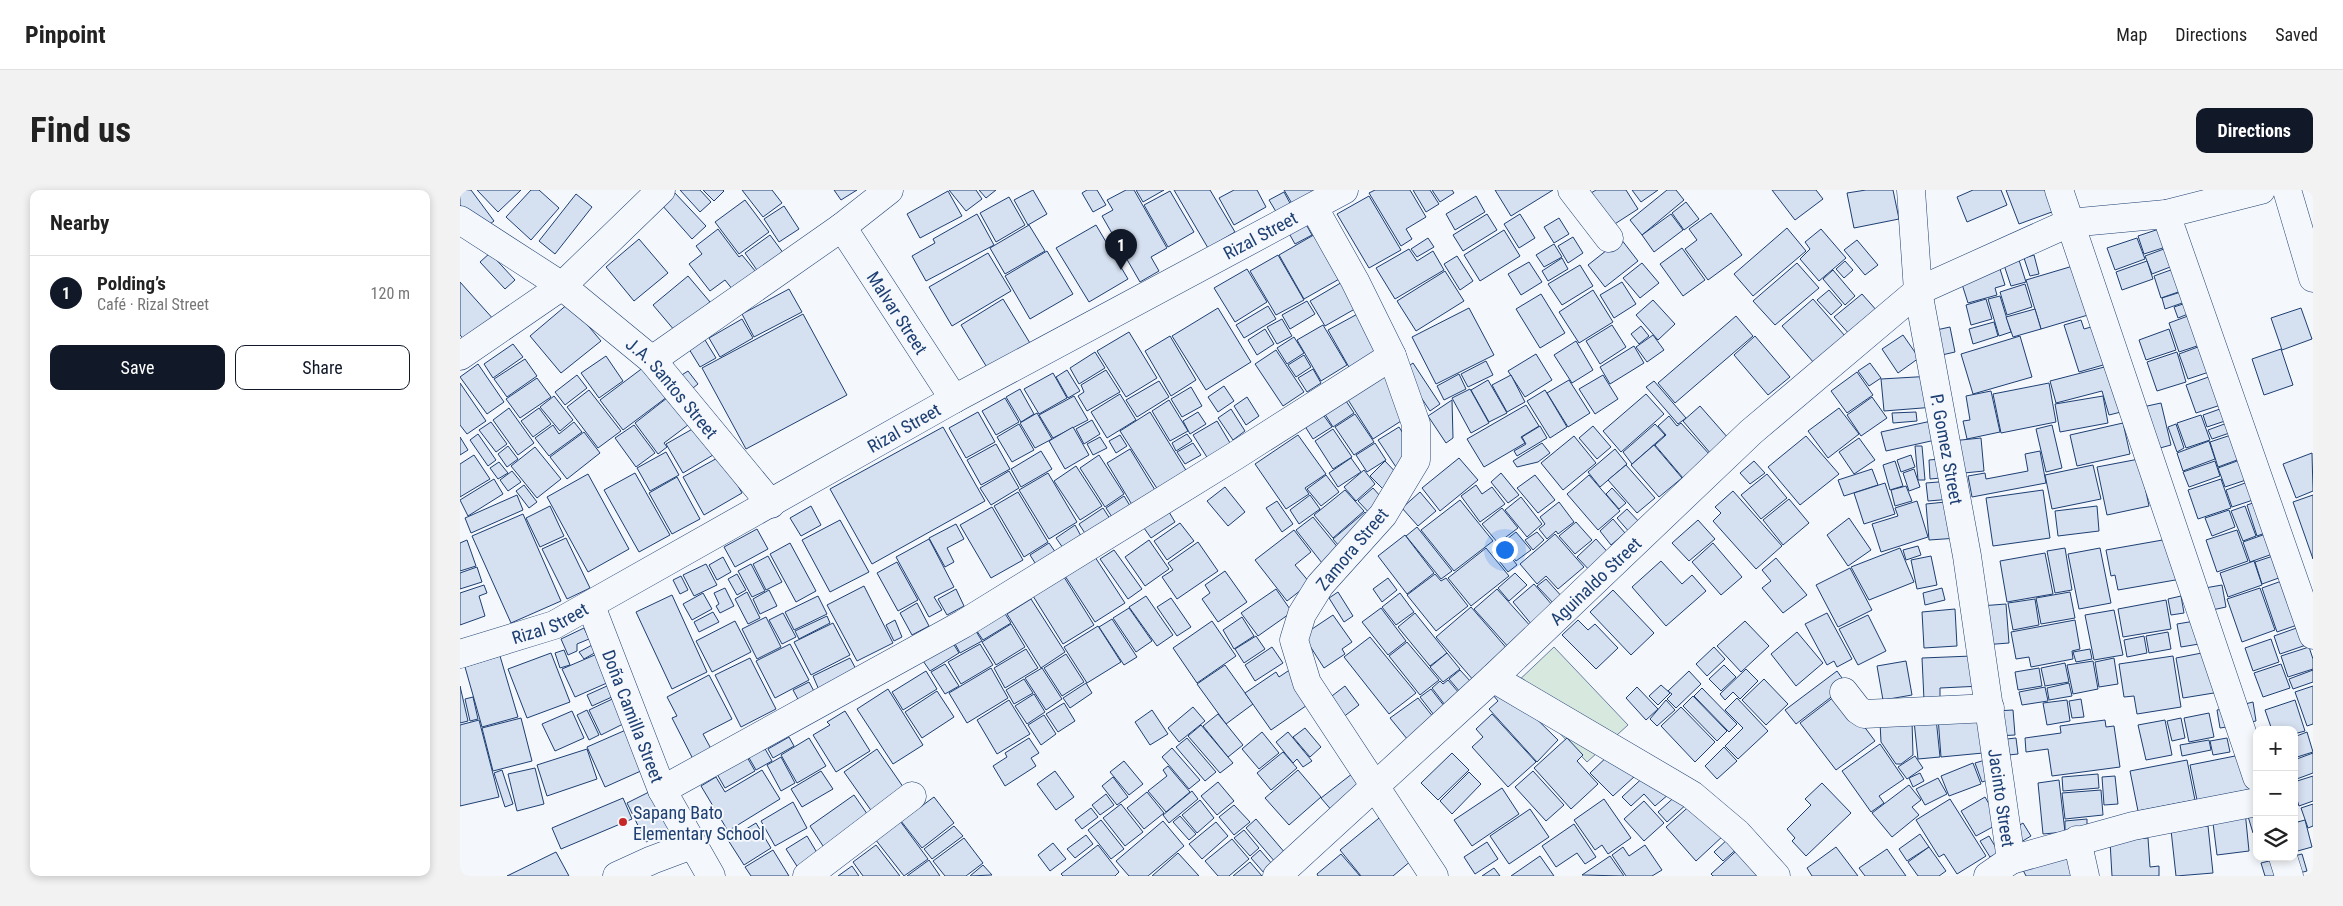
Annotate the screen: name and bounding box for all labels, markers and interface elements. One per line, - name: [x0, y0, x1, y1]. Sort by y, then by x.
- text: Pinpoint: [25, 21, 106, 49]
- text: Map: [2116, 24, 2147, 45]
- text: Directions: [2175, 24, 2247, 45]
- text: Saved: [2275, 24, 2318, 45]
- button: Directions: [2196, 108, 2313, 153]
- text: Find us: [30, 110, 131, 151]
- street label: Rizal Street: [1219, 207, 1301, 263]
- text: Nearby: [50, 211, 109, 235]
- pin: 1: [1105, 229, 1137, 270]
- street label: Malvar Street: [863, 267, 932, 358]
- text: Polding’s: [97, 272, 166, 295]
- text: 1: [62, 284, 70, 303]
- text: 120 m: [371, 284, 410, 303]
- text: Café · Rizal Street: [97, 295, 209, 314]
- street label: J.A. Santos Street: [622, 333, 723, 442]
- button: Save: [50, 345, 225, 390]
- button: Share: [235, 345, 410, 390]
- street label: P. Gomez Street: [1927, 392, 1968, 506]
- street label: Rizal Street: [863, 398, 944, 456]
- street label: Zamora Street: [1312, 504, 1392, 594]
- street label: Aguinaldo Street: [1545, 532, 1645, 629]
- your location: [1492, 537, 1518, 563]
- street label: Rizal Street: [509, 598, 591, 648]
- street label: Doña Camilla Street: [598, 647, 669, 785]
- map controls: [2253, 726, 2298, 861]
- button: +: [2253, 726, 2298, 771]
- street label: Jacinto Street: [1985, 747, 2019, 848]
- button: −: [2253, 771, 2298, 816]
- place label: Sapang Bato Elementary School: [633, 802, 765, 844]
- marker: Sapang Bato Elementary School: [617, 816, 629, 828]
- button: layers: [2253, 816, 2298, 861]

